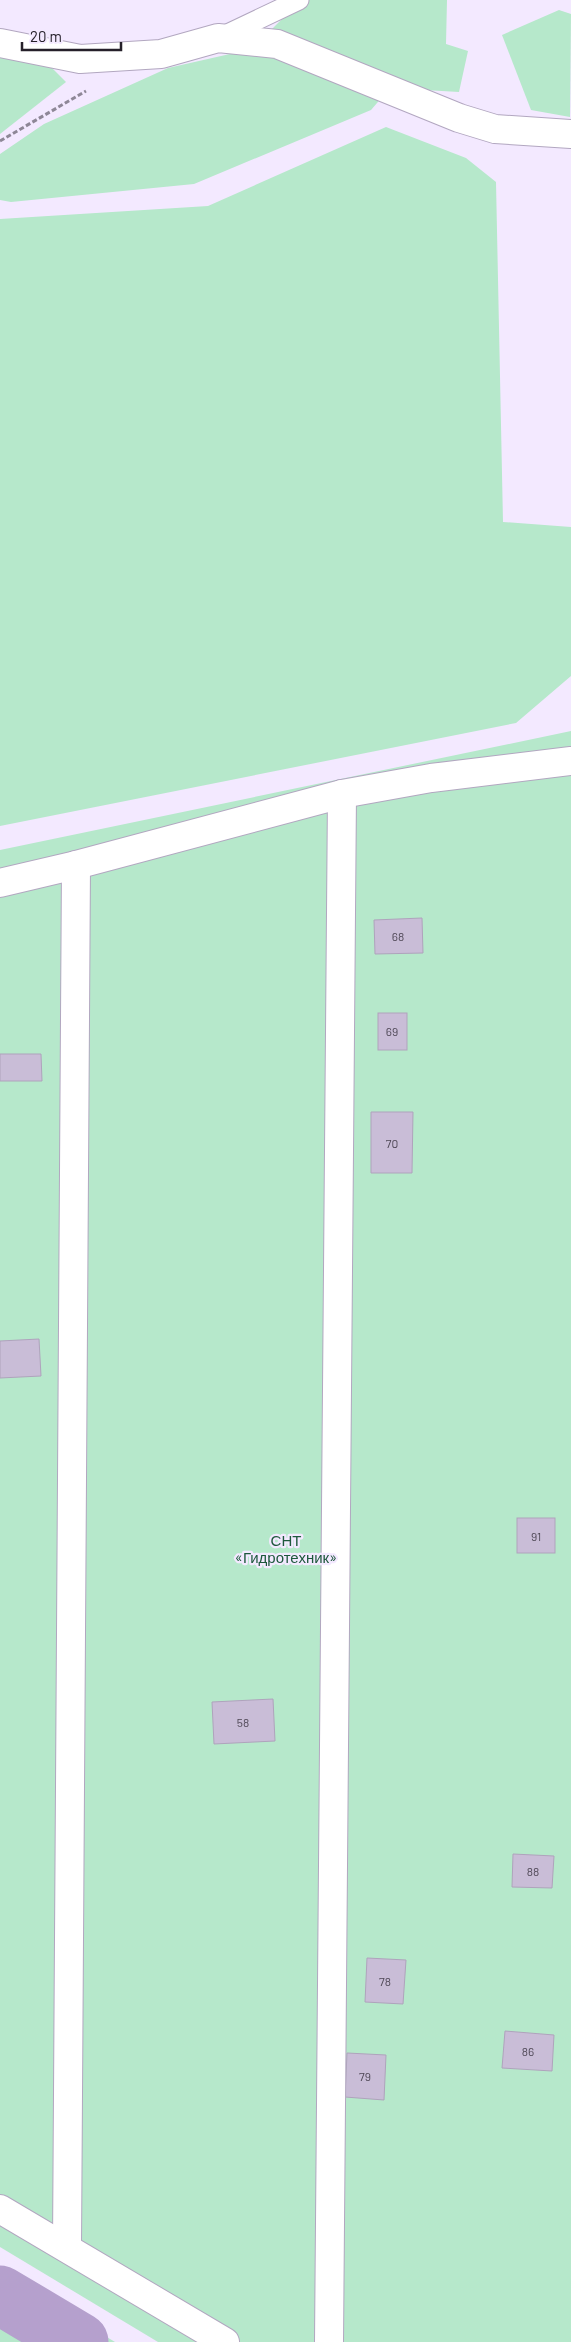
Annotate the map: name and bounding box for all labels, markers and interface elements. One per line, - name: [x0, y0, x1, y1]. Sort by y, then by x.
- scale bar: [22, 20, 121, 52]
- text: 20 m: [30, 27, 62, 45]
- house number: 68: [392, 929, 404, 943]
- house number: 69: [386, 1024, 398, 1038]
- house number: 70: [386, 1136, 398, 1150]
- house number: 91: [531, 1529, 541, 1543]
- park label: СНТ «Гидротехник»: [235, 1531, 337, 1566]
- house number: 58: [237, 1715, 249, 1729]
- house number: 88: [527, 1864, 539, 1878]
- house number: 78: [379, 1974, 391, 1988]
- house number: 86: [522, 2044, 534, 2058]
- house number: 79: [359, 2069, 371, 2083]

